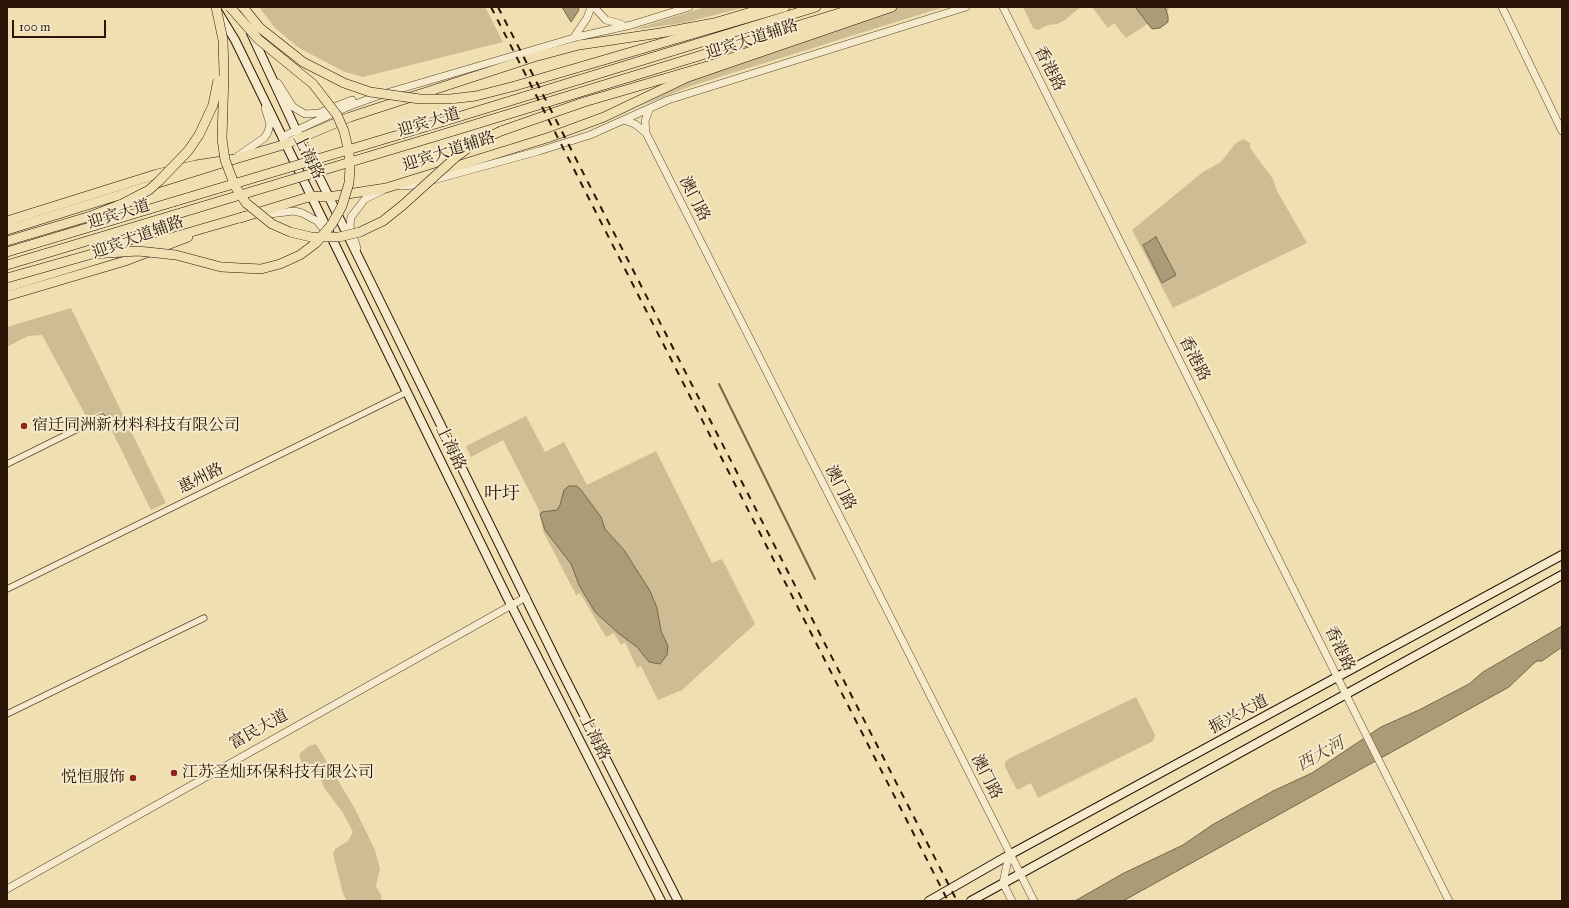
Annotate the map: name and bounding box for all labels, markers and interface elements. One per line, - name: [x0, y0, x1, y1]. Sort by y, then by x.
- scale bar: [14, 12, 108, 38]
- street label: 迎宾大道辅路: [703, 16, 801, 64]
- text: 100 m: [19, 20, 50, 34]
- street label: 香港路: [1030, 43, 1068, 95]
- street label: 迎宾大道: [396, 104, 462, 142]
- street label: 迎宾大道辅路: [400, 128, 498, 176]
- street label: 上海路: [289, 131, 327, 183]
- street label: 澳门路: [675, 173, 713, 225]
- street label: 迎宾大道: [86, 196, 152, 234]
- street label: 迎宾大道辅路: [90, 213, 186, 263]
- street label: 香港路: [1175, 333, 1213, 385]
- place label: 宿迁同洲新材料科技有限公司: [32, 416, 240, 436]
- marker: 宿迁同洲新材料科技有限公司: [19, 421, 29, 431]
- street label: 上海路: [431, 422, 469, 474]
- street label: 惠州路: [175, 460, 227, 498]
- street label: 澳门路: [821, 462, 859, 514]
- district label: 叶圩: [484, 484, 520, 506]
- street label: 香港路: [1320, 623, 1358, 675]
- street label: 振兴大道: [1206, 692, 1272, 738]
- street label: 富民大道: [226, 706, 292, 754]
- street label: 上海路: [575, 712, 613, 764]
- water label: 西大河: [1294, 734, 1348, 776]
- street label: 澳门路: [967, 751, 1005, 803]
- place label: 江苏圣灿环保科技有限公司: [182, 763, 374, 783]
- place label: 悦恒服饰: [61, 768, 125, 788]
- marker: 江苏圣灿环保科技有限公司: [169, 768, 179, 778]
- marker: 悦恒服饰: [128, 773, 138, 783]

